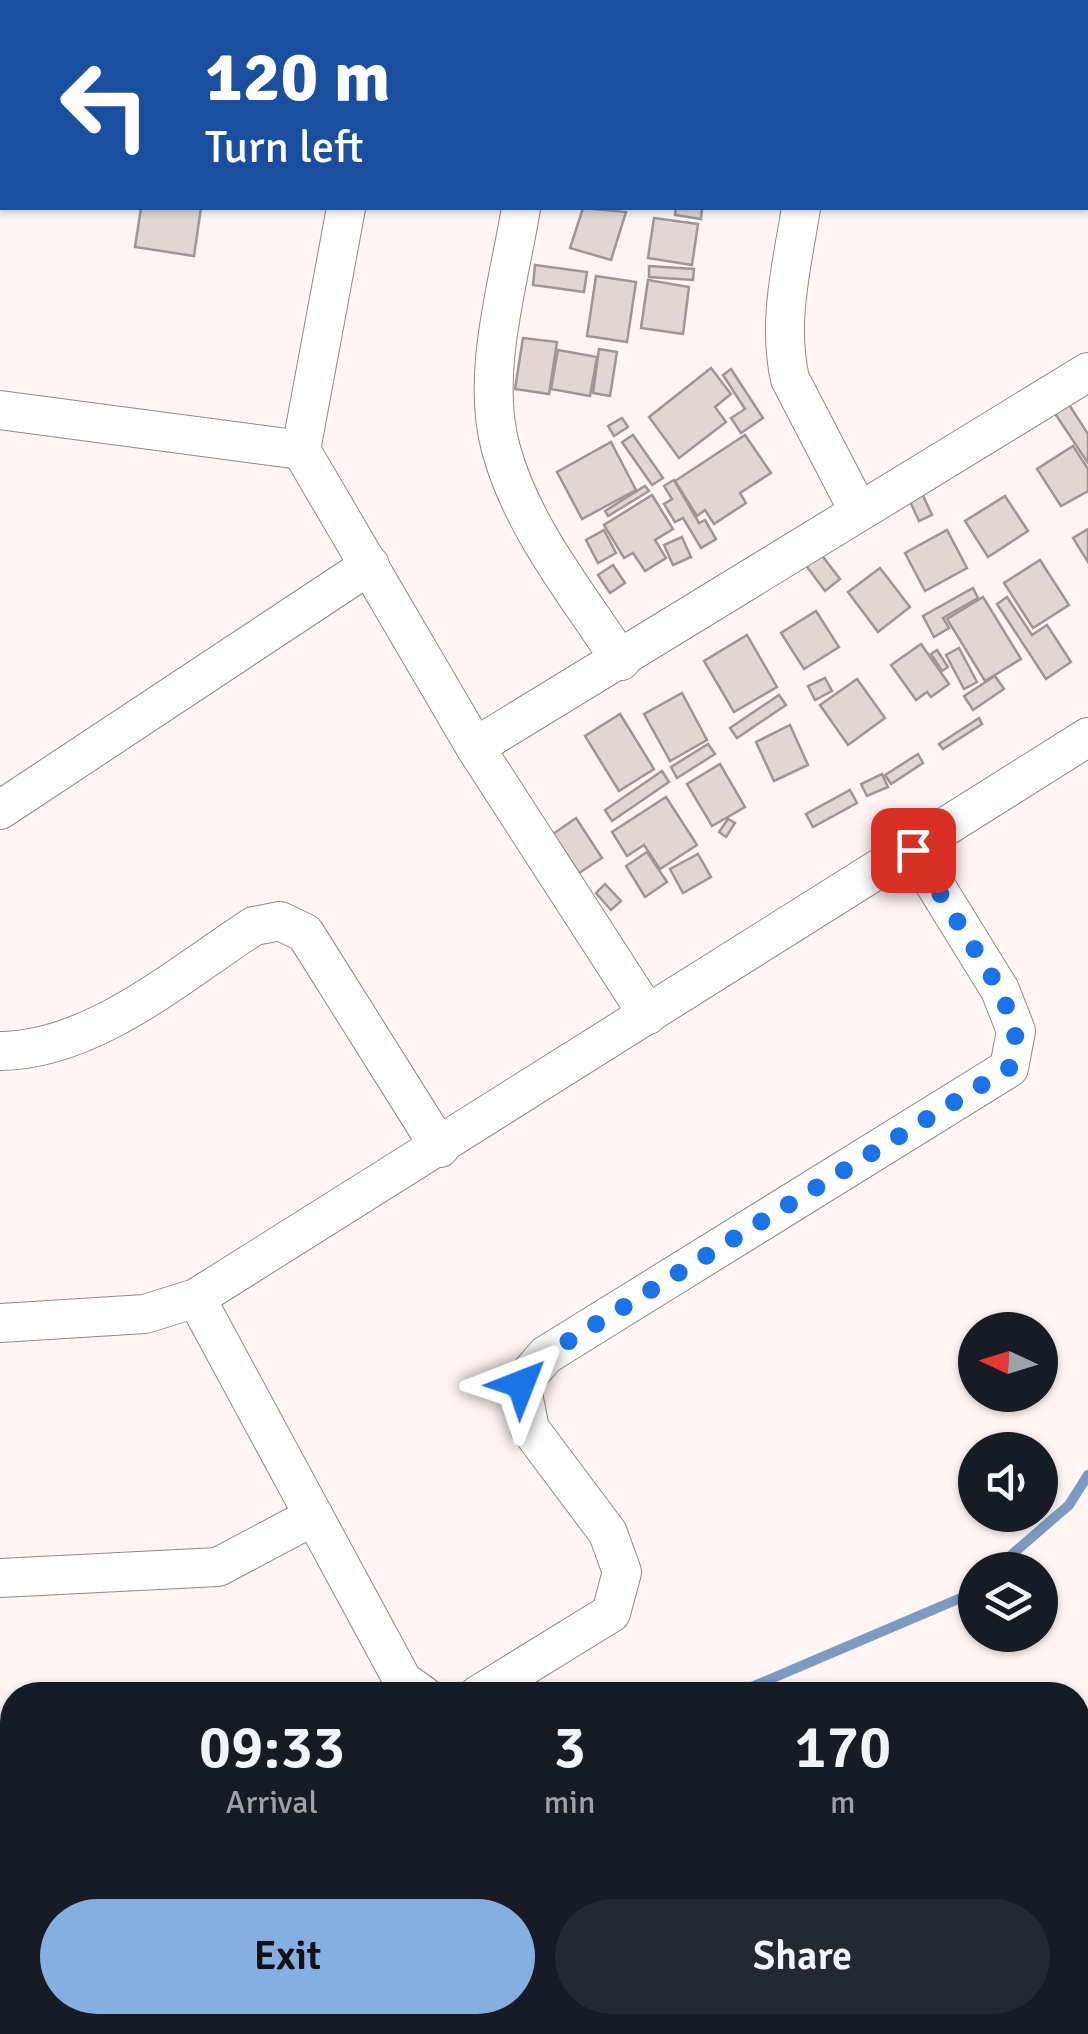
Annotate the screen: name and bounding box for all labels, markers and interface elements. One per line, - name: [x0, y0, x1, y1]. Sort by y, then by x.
- text: 120 m: [205, 34, 390, 120]
- icon: left: [40, 40, 170, 170]
- text: Turn left: [205, 120, 364, 175]
- pin: [871, 808, 956, 893]
- icon: arrive: [886, 823, 941, 878]
- north arrow: [958, 1312, 1058, 1412]
- map controls: [958, 1312, 1058, 1652]
- position arrow: [469, 1332, 573, 1436]
- button: sound: [958, 1432, 1058, 1532]
- button: layers: [958, 1552, 1058, 1652]
- text: 09:33: [199, 1711, 345, 1785]
- text: 3: [553, 1711, 586, 1785]
- text: 170: [794, 1711, 891, 1785]
- text: Arrival: [226, 1783, 318, 1822]
- text: min: [544, 1783, 595, 1822]
- text: m: [830, 1783, 856, 1822]
- button: Exit: [40, 1899, 535, 2014]
- button: Share: [555, 1899, 1050, 2014]

